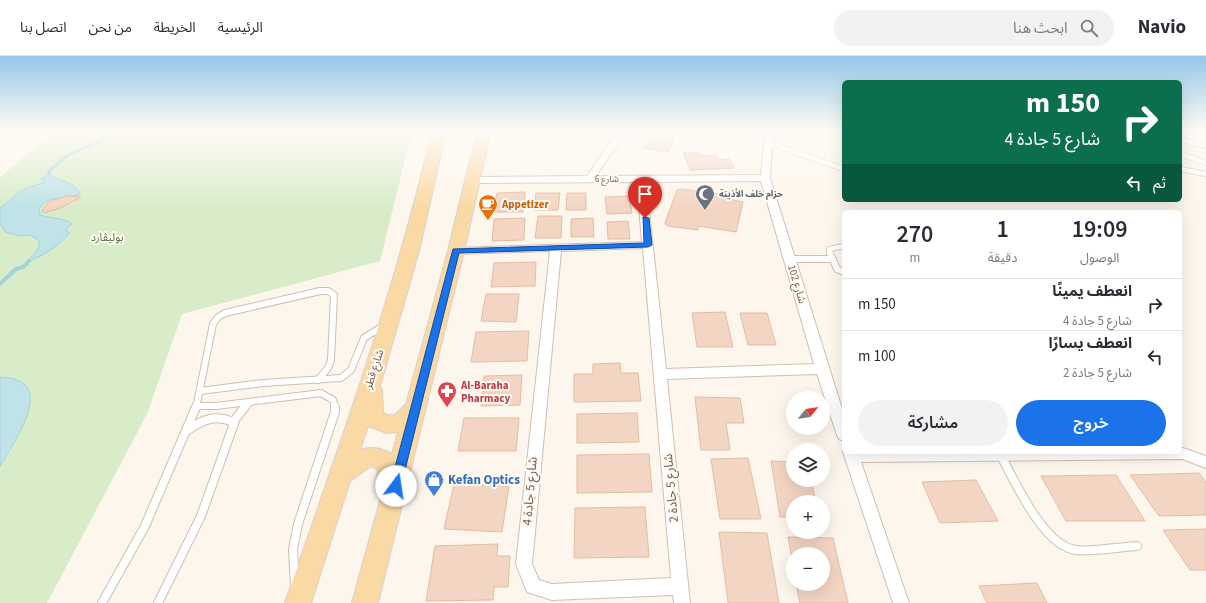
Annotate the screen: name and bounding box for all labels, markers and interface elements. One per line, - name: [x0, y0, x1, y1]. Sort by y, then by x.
- search box: [834, 10, 1114, 46]
- text: Navio: [1138, 14, 1186, 41]
- icon: search: [1078, 17, 1100, 39]
- text: اتصل بنا: [20, 18, 66, 38]
- text: من نحن: [88, 18, 132, 38]
- text: الخريطة: [154, 18, 196, 38]
- text: الرئيسية: [218, 18, 263, 38]
- text: ابحث هنا: [1013, 18, 1068, 39]
- text: 150 m: [1026, 83, 1100, 123]
- icon: right: [1114, 96, 1166, 148]
- text: شارع 5 جادة 4: [1004, 127, 1100, 152]
- icon: left: [1123, 172, 1145, 194]
- street label: شارع 6: [595, 173, 619, 186]
- text: ثم: [1153, 173, 1166, 194]
- pin: [628, 177, 662, 218]
- icon: arrive: [634, 183, 656, 205]
- mosque icon: حزام خلف الأذينة: [694, 183, 716, 211]
- place label: حزام خلف الأذينة: [719, 188, 783, 201]
- cafe icon: Appetizer: [477, 193, 499, 221]
- place label: Appetizer: [501, 197, 549, 212]
- text: 1: [996, 212, 1009, 247]
- text: 19:09: [1072, 212, 1128, 247]
- text: 270: [896, 217, 933, 252]
- park label: بوليڤارد: [91, 230, 123, 245]
- text: m: [909, 249, 920, 267]
- text: دقيقة: [988, 249, 1017, 267]
- text: الوصول: [1080, 249, 1119, 267]
- street label: شارع 102: [784, 263, 810, 306]
- text: انعطف يمينًا: [1052, 281, 1132, 302]
- text: 150 m: [858, 294, 896, 315]
- icon: right: [1144, 294, 1166, 316]
- text: شارع 5 جادة 4: [1063, 312, 1132, 330]
- text: انعطف يسارًا: [1048, 333, 1132, 354]
- text: 100 m: [858, 346, 896, 367]
- icon: left: [1144, 346, 1166, 368]
- street label: شارع قطر: [360, 347, 388, 392]
- text: شارع 5 جادة 2: [1063, 364, 1132, 382]
- place label: Al-Baraha Pharmacy: [460, 378, 510, 406]
- pharmacy icon: Al-Baraha Pharmacy: [436, 380, 458, 408]
- north arrow: [786, 391, 830, 435]
- map controls: [786, 391, 830, 591]
- button: مشاركة: [858, 400, 1008, 446]
- button: خروج: [1016, 400, 1166, 446]
- button: layers: [786, 443, 830, 487]
- street label: شارع 5 جادة 2: [659, 453, 684, 523]
- street label: شارع 5 جادة 4: [518, 456, 543, 526]
- position arrow: [375, 465, 417, 507]
- shop icon: Kefan Optics: [423, 469, 445, 497]
- place label: Kefan Optics: [448, 471, 520, 489]
- button: +: [786, 495, 830, 539]
- button: −: [786, 547, 830, 591]

